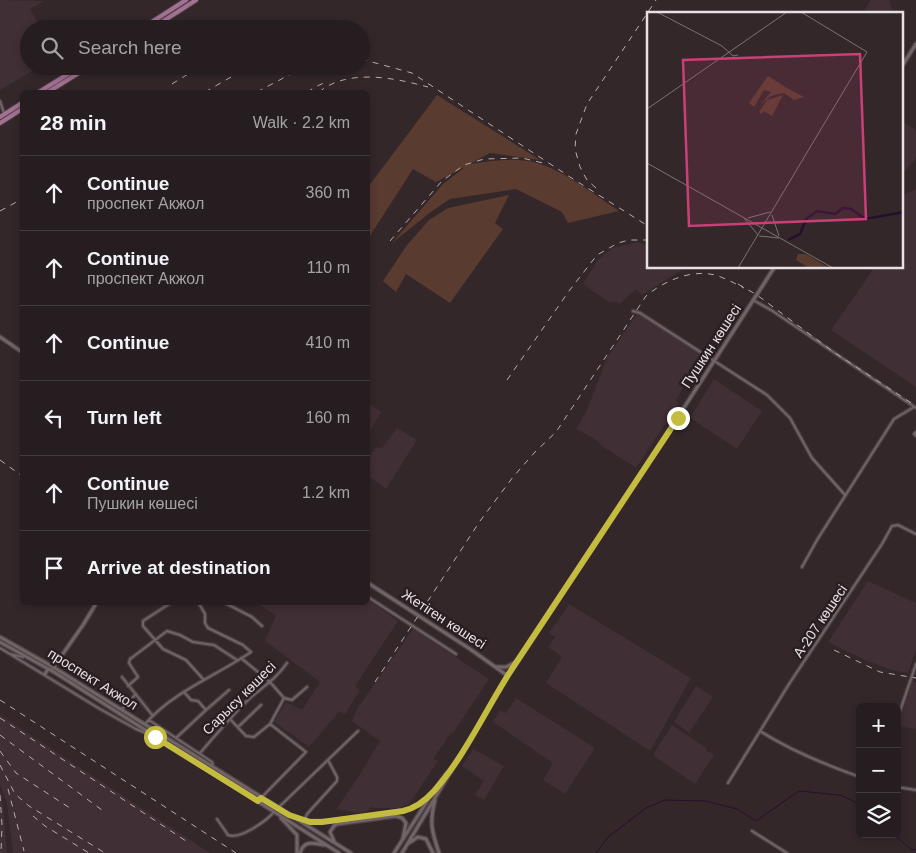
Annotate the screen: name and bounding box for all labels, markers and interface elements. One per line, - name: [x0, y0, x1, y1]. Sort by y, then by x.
- inset map: [647, 12, 904, 269]
- search box: [20, 20, 370, 75]
- icon: search: [38, 34, 66, 62]
- text: Search here: [78, 37, 182, 58]
- text: 28 min: [40, 111, 107, 134]
- text: Walk · 2.2 km: [253, 114, 350, 131]
- text: Continue: [87, 173, 169, 194]
- icon: ahead: [40, 179, 68, 207]
- text: 360 m: [306, 184, 350, 201]
- text: проспект Акжол: [87, 195, 204, 212]
- text: Continue: [87, 248, 169, 269]
- icon: ahead: [40, 254, 68, 282]
- text: 110 m: [307, 259, 350, 276]
- text: проспект Акжол: [87, 270, 204, 287]
- street label: Пушкин көшесі: [678, 301, 744, 391]
- icon: ahead: [40, 329, 68, 357]
- text: Continue: [87, 332, 169, 353]
- text: 410 m: [306, 334, 350, 351]
- icon: left: [40, 404, 68, 432]
- text: Turn left: [87, 407, 162, 428]
- route end: [667, 407, 690, 430]
- text: 160 m: [306, 409, 350, 426]
- text: Continue: [87, 473, 169, 494]
- icon: ahead: [40, 479, 68, 507]
- text: 1.2 km: [302, 484, 350, 501]
- text: Пушкин көшесі: [87, 495, 198, 512]
- icon: arrive: [40, 554, 68, 582]
- text: Arrive at destination: [87, 557, 271, 578]
- street label: А-207 көшесі: [790, 582, 850, 660]
- street label: Жетіген көшесі: [399, 586, 489, 652]
- street label: проспект Акжол: [45, 645, 141, 713]
- street label: Сарысу көшесі: [199, 658, 279, 738]
- map controls: [856, 703, 901, 838]
- button: +: [856, 703, 901, 748]
- route start: [144, 726, 167, 749]
- button: −: [856, 748, 901, 793]
- button: layers: [856, 793, 901, 838]

